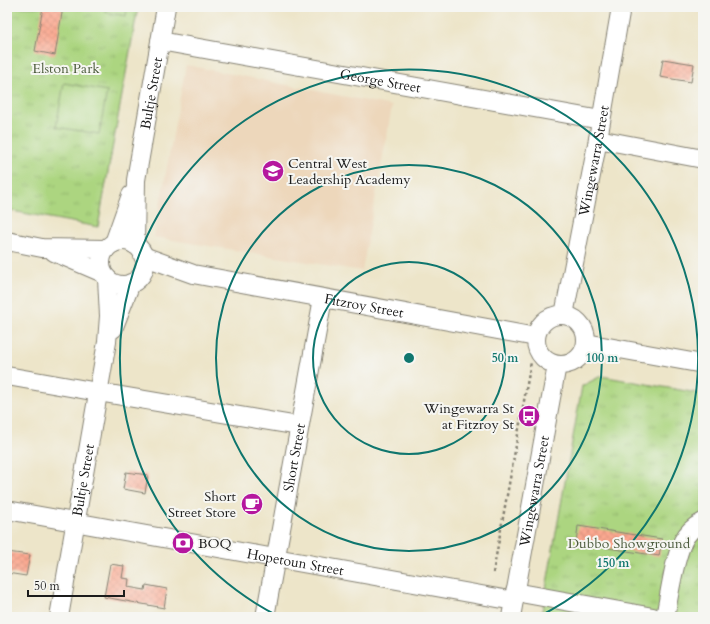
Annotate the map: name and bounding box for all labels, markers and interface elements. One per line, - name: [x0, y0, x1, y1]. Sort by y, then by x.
- street label: Bultje Street: [135, 55, 167, 131]
- park label: Elston Park: [32, 59, 100, 78]
- street label: George Street: [339, 64, 423, 97]
- street label: Wingewarra Street: [574, 103, 613, 219]
- place label: Central West Leadership Academy: [288, 154, 411, 189]
- school or university icon: Central West Leadership Academy: [260, 158, 286, 184]
- street label: Fitzroy Street: [323, 289, 406, 322]
- text: 50 m: [492, 350, 519, 366]
- text: 100 m: [586, 350, 619, 366]
- centre of rings: [402, 351, 416, 365]
- place label: Wingewarra St at Fitzroy St: [423, 399, 515, 434]
- bus stop icon: Wingewarra St at Fitzroy St: [516, 403, 542, 429]
- street label: Short Street: [278, 421, 310, 493]
- street label: Wingewarra Street: [514, 433, 554, 549]
- street label: Bultje Street: [67, 442, 99, 518]
- place label: Short Street Store: [168, 487, 237, 522]
- cafe icon: Short Street Store: [239, 491, 265, 517]
- bank icon: BOQ: [170, 530, 196, 556]
- place label: BOQ: [198, 534, 232, 553]
- park label: Dubbo Showground: [568, 534, 691, 553]
- street label: Hopetoun Street: [245, 544, 346, 580]
- text: 150 m: [597, 555, 630, 571]
- scale bar: [28, 572, 124, 598]
- text: 50 m: [34, 578, 61, 594]

